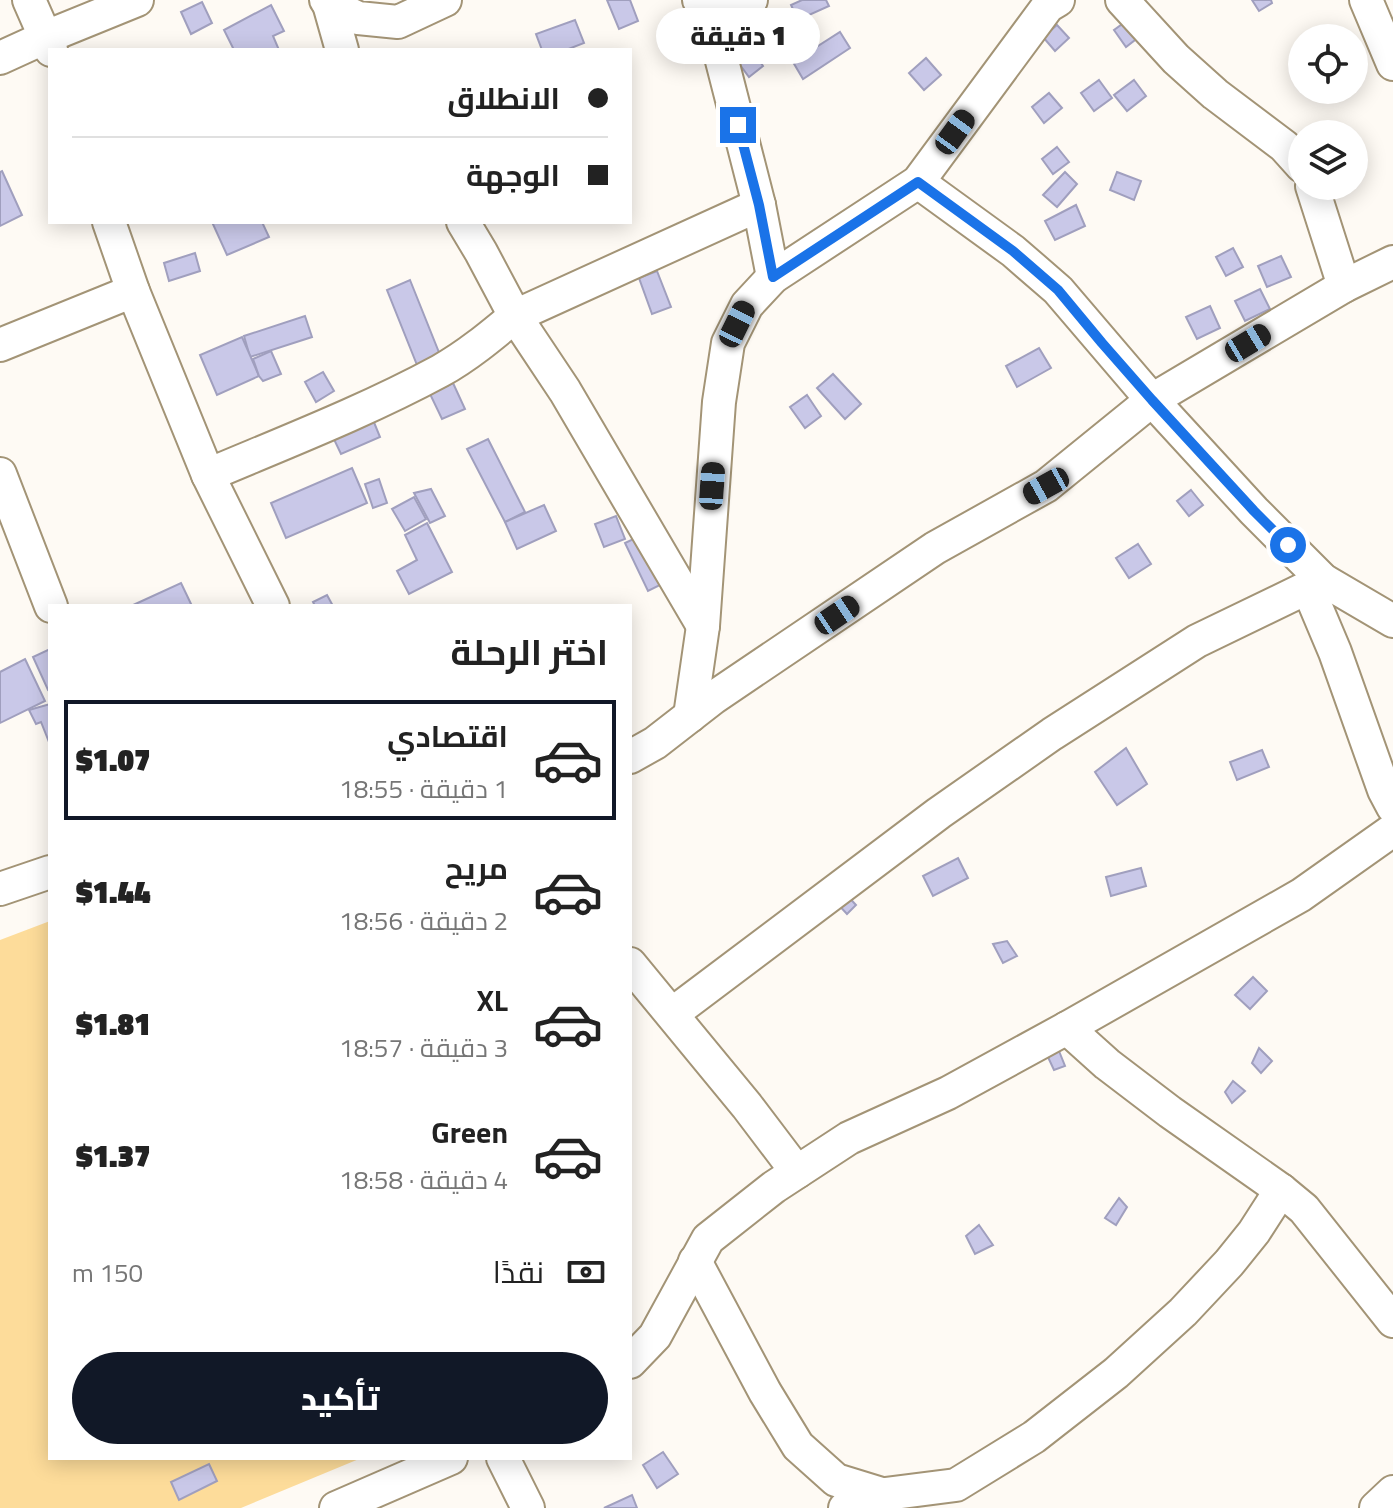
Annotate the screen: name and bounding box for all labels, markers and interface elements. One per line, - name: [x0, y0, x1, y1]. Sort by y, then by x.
- callout: 1 دقيقة: [656, 9, 820, 65]
- text: 1 دقيقة: [690, 16, 786, 55]
- map controls: [1288, 24, 1368, 200]
- button: locate: [1288, 24, 1368, 104]
- text: الانطلاق: [447, 75, 560, 121]
- car: [931, 106, 979, 158]
- route end: [720, 107, 756, 143]
- button: layers: [1288, 120, 1368, 200]
- text: الوجهة: [466, 152, 560, 198]
- car: [716, 297, 758, 351]
- car: [1221, 320, 1275, 366]
- car: [698, 461, 726, 511]
- car: [1019, 464, 1073, 508]
- route start: [1270, 527, 1306, 563]
- car: [810, 592, 864, 638]
- text: اختر الرحلة: [450, 624, 608, 679]
- text: اقتصادي: [387, 713, 508, 759]
- icon: car: [532, 724, 604, 796]
- text: $1.07: [76, 737, 150, 783]
- text: 1 دقيقة · 18:55: [339, 769, 508, 808]
- text: مريح: [445, 845, 508, 891]
- icon: car: [532, 856, 604, 928]
- text: $1.44: [76, 869, 150, 915]
- text: 2 دقيقة · 18:56: [339, 901, 508, 940]
- text: XL: [477, 977, 508, 1023]
- icon: car: [532, 988, 604, 1060]
- text: $1.81: [76, 1001, 150, 1047]
- text: 3 دقيقة · 18:57: [339, 1028, 508, 1067]
- text: Green: [431, 1109, 508, 1155]
- icon: car: [532, 1120, 604, 1192]
- text: $1.37: [76, 1133, 150, 1179]
- text: 4 دقيقة · 18:58: [339, 1160, 508, 1199]
- text: نقدًا: [493, 1249, 544, 1295]
- icon: cash: [564, 1250, 608, 1294]
- text: 150 m: [72, 1253, 143, 1292]
- button: تأكيد: [72, 1352, 608, 1444]

